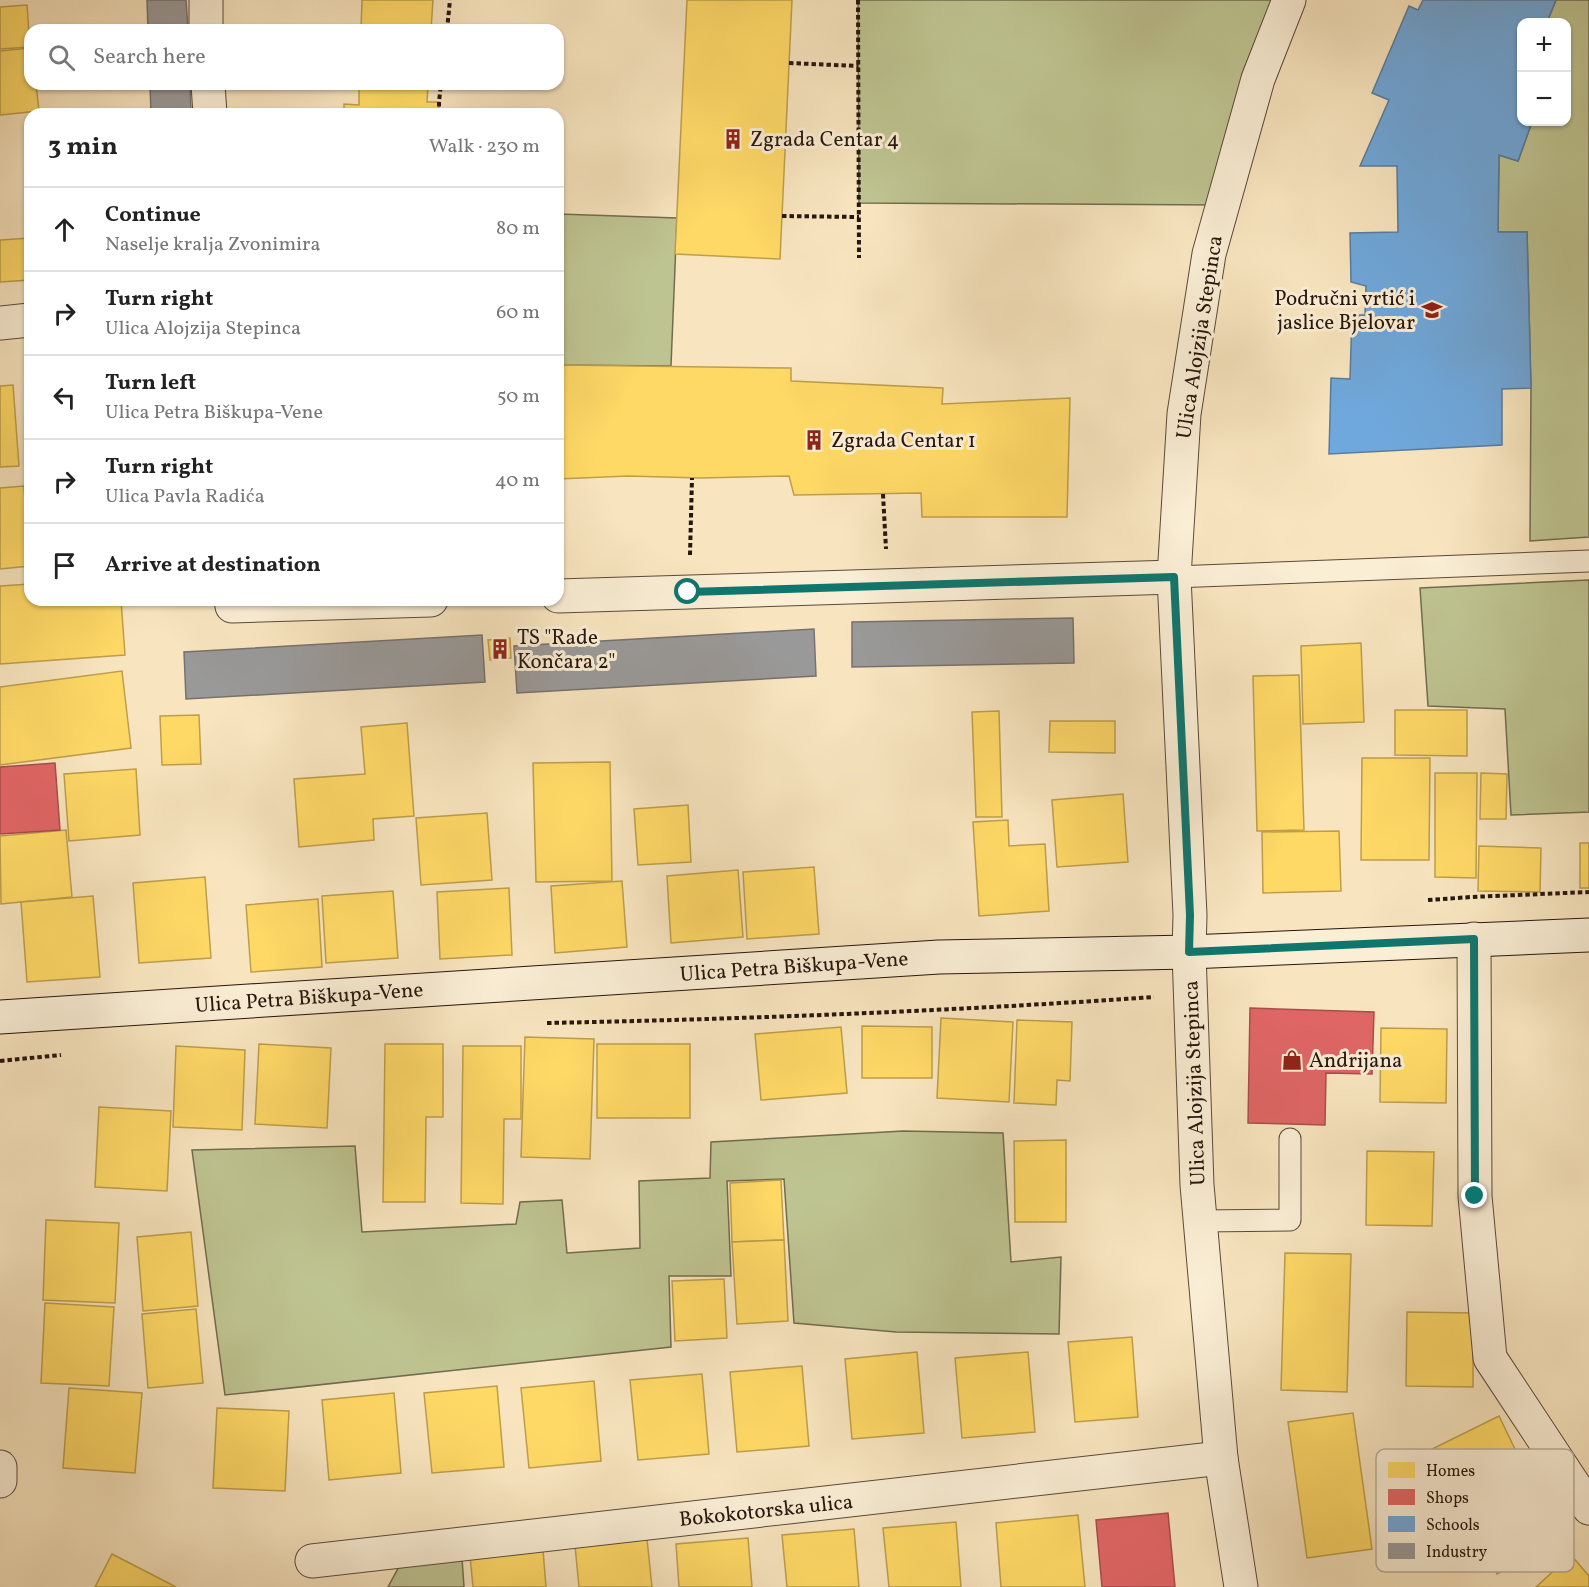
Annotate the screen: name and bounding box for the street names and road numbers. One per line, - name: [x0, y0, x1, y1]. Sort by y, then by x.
- street label: Ulica Alojzija Stepinca: [1170, 233, 1231, 441]
- street label: Ulica Petra Biškupa-Vene: [679, 945, 909, 990]
- street label: Ulica Petra Biškupa-Vene: [194, 976, 424, 1021]
- street label: Ulica Alojzija Stepinca: [1177, 980, 1214, 1186]
- street label: Bokokotorska ulica: [678, 1488, 855, 1535]

